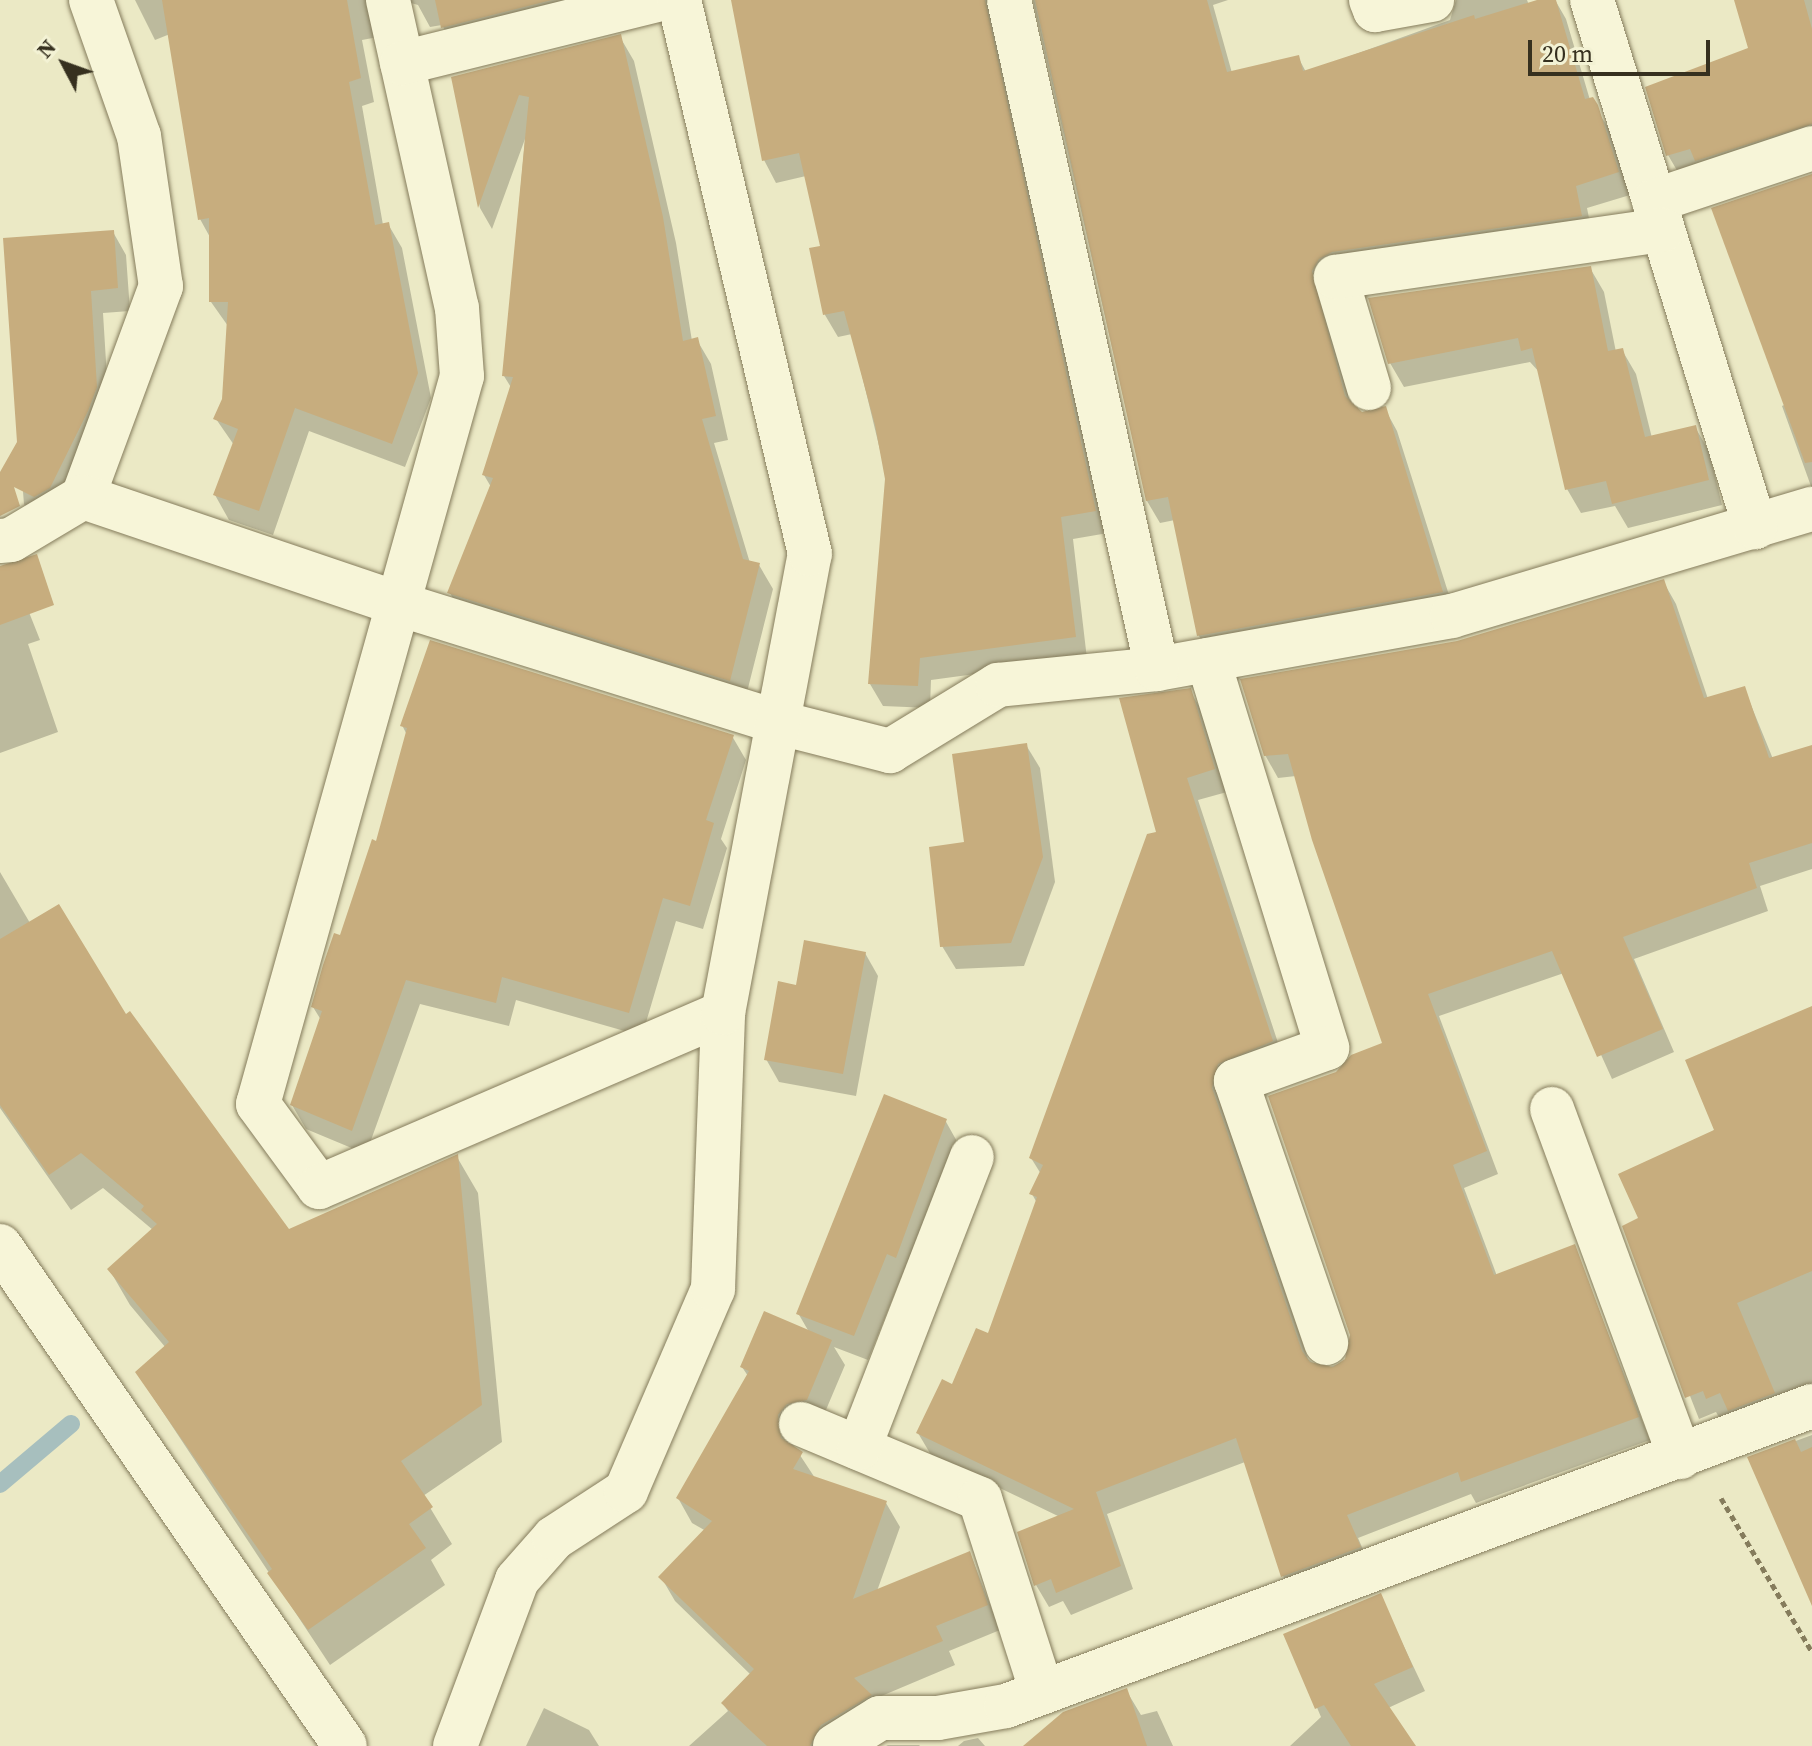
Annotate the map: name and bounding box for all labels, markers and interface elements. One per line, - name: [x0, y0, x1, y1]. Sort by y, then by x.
- north arrow: [24, 24, 104, 104]
- scale bar: [1532, 24, 1714, 74]
- text: N: [29, 32, 62, 64]
- text: 20 m: [1542, 37, 1593, 70]

